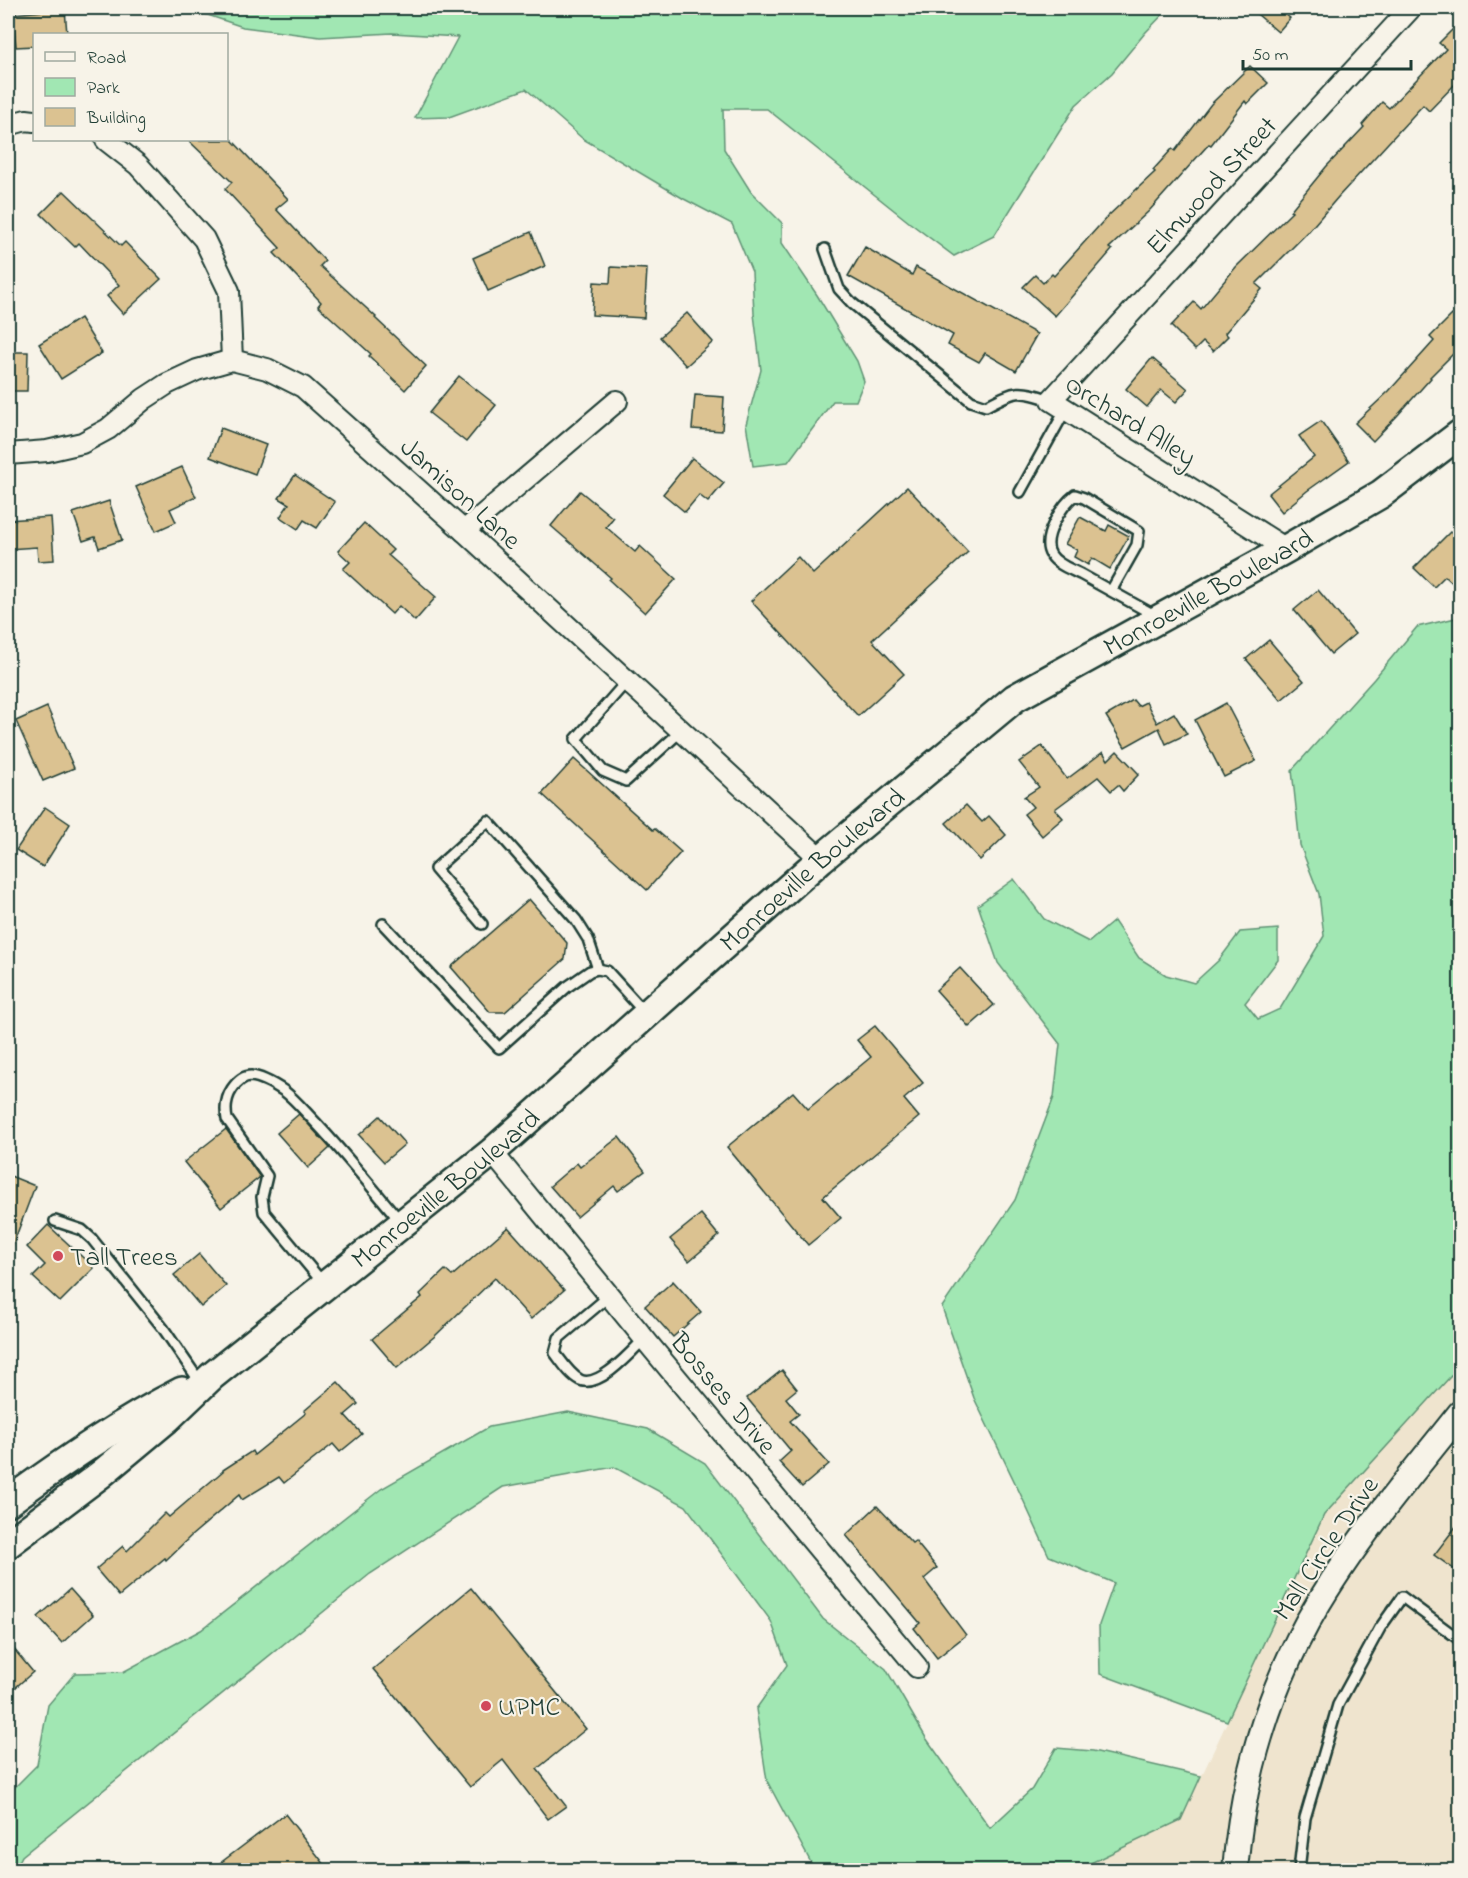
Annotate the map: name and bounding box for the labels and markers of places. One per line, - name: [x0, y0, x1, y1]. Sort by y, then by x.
- place label: Tall Trees: [70, 1239, 178, 1278]
- marker: Tall Trees: [51, 1249, 65, 1263]
- place label: UPMC: [498, 1689, 560, 1728]
- marker: UPMC: [479, 1699, 493, 1713]

